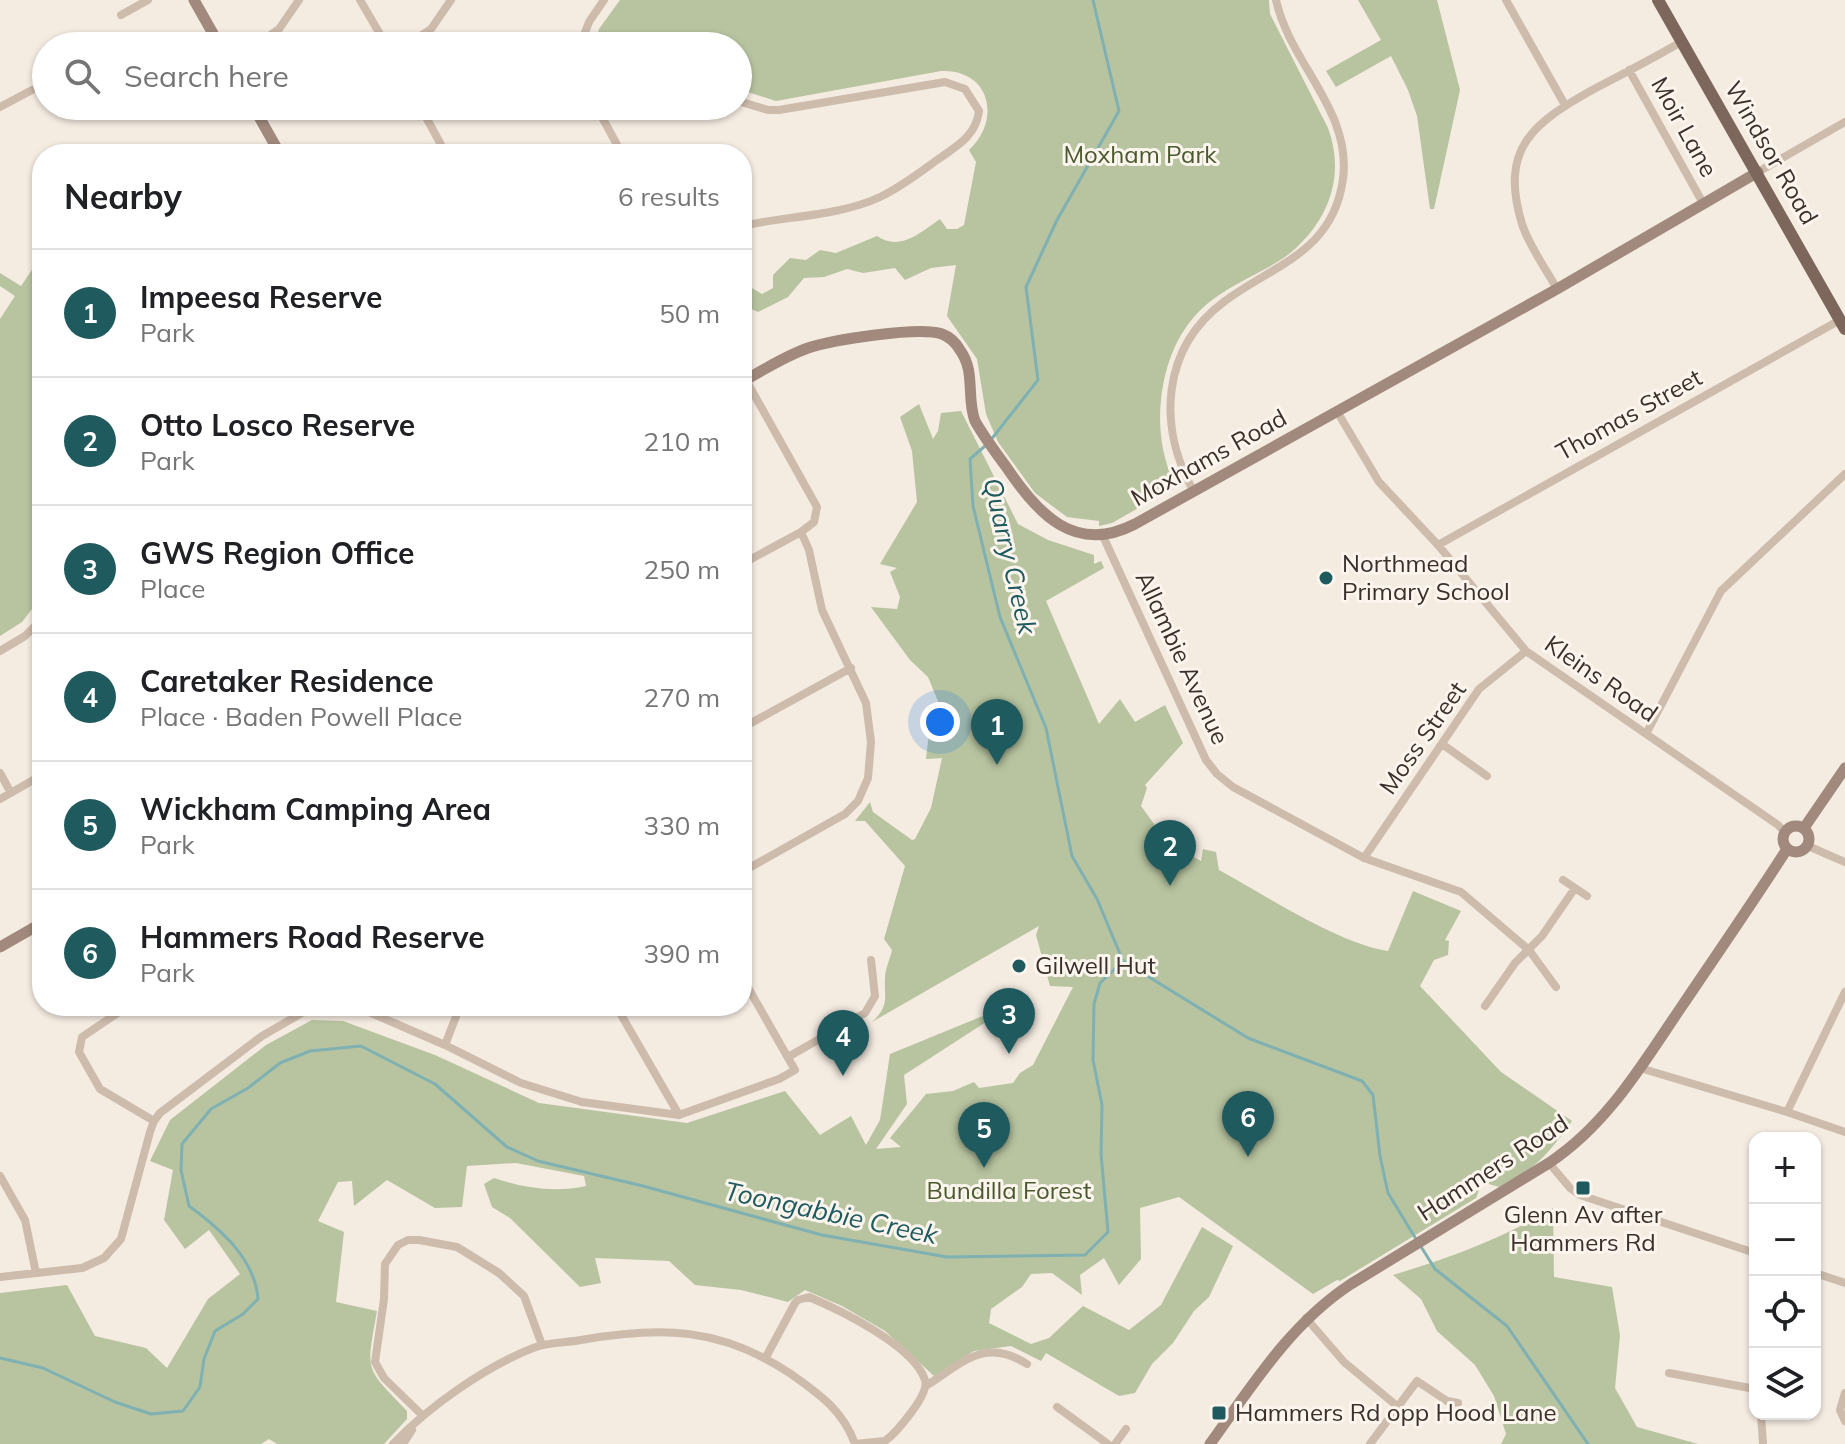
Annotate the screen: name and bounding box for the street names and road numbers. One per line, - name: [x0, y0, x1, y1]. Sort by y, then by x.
- street label: Moir Lane: [1645, 71, 1725, 182]
- street label: Windsor Road: [1719, 76, 1825, 229]
- street label: Thomas Street: [1550, 362, 1707, 467]
- street label: Moxhams Road: [1125, 402, 1292, 512]
- street label: Allambie Avenue: [1130, 566, 1236, 749]
- street label: Kleins Road: [1539, 628, 1664, 728]
- street label: Moss Street: [1372, 675, 1472, 800]
- street label: Hammers Road: [1411, 1107, 1573, 1227]

